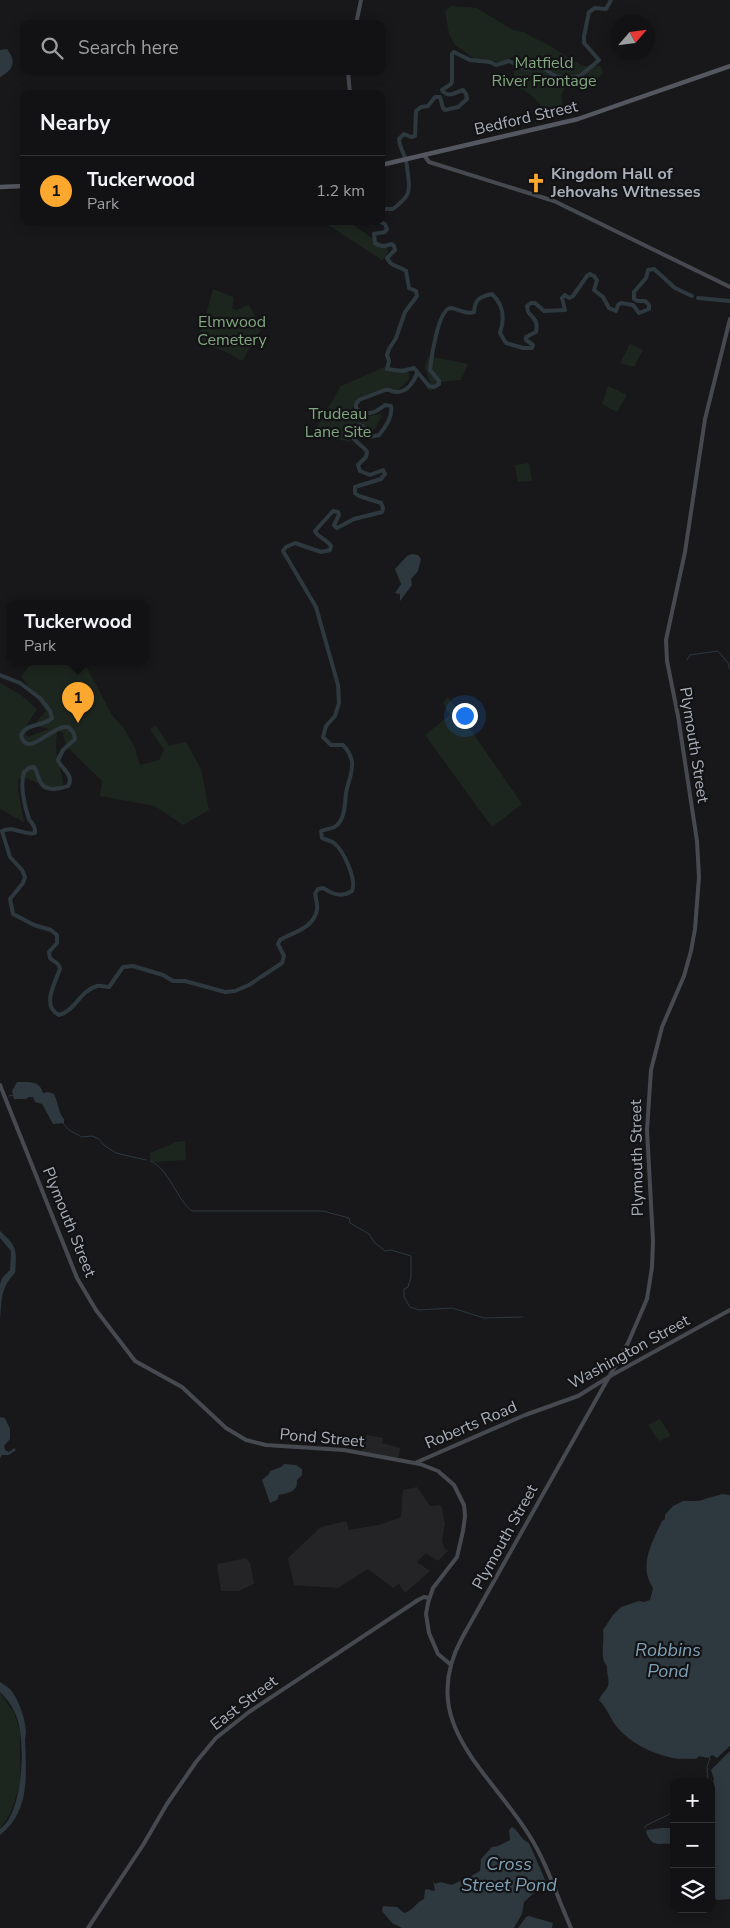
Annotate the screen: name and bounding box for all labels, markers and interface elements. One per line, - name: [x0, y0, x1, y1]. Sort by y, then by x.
- north arrow: [610, 15, 655, 60]
- search box: [20, 20, 385, 75]
- icon: search: [38, 34, 66, 62]
- text: Search here: [78, 35, 179, 61]
- park label: Matfield River Frontage: [491, 52, 597, 92]
- street label: Bedford Street: [472, 95, 580, 141]
- text: Nearby: [40, 109, 110, 137]
- place label: Kingdom Hall of Jehovahs Witnesses: [550, 163, 701, 203]
- text: Tuckerwood: [87, 167, 195, 193]
- church icon: Kingdom Hall of Jehovahs Witnesses: [525, 172, 547, 194]
- text: 1: [51, 180, 61, 202]
- text: 1.2 km: [316, 180, 365, 202]
- text: Park: [87, 193, 119, 215]
- park label: Elmwood Cemetery: [197, 311, 267, 351]
- park label: Trudeau Lane Site: [305, 403, 371, 443]
- popup: [7, 600, 149, 665]
- text: Tuckerwood: [24, 609, 132, 635]
- text: Park: [24, 635, 56, 657]
- pin: 1: [62, 682, 94, 723]
- street label: Plymouth Street: [674, 686, 714, 805]
- your location: [452, 703, 478, 729]
- street label: Plymouth Street: [625, 1099, 649, 1217]
- street label: Plymouth Street: [37, 1164, 101, 1281]
- street label: Washington Street: [564, 1309, 694, 1394]
- street label: Roberts Road: [422, 1396, 520, 1454]
- street label: Pond Street: [279, 1423, 366, 1453]
- street label: Plymouth Street: [467, 1480, 543, 1593]
- water label: Robbins Pond: [635, 1638, 701, 1683]
- street label: East Street: [206, 1670, 282, 1735]
- map controls: [670, 1778, 715, 1913]
- button: +: [670, 1778, 715, 1823]
- button: −: [670, 1823, 715, 1868]
- water label: Cross Street Pond: [461, 1852, 557, 1897]
- button: layers: [670, 1868, 715, 1913]

